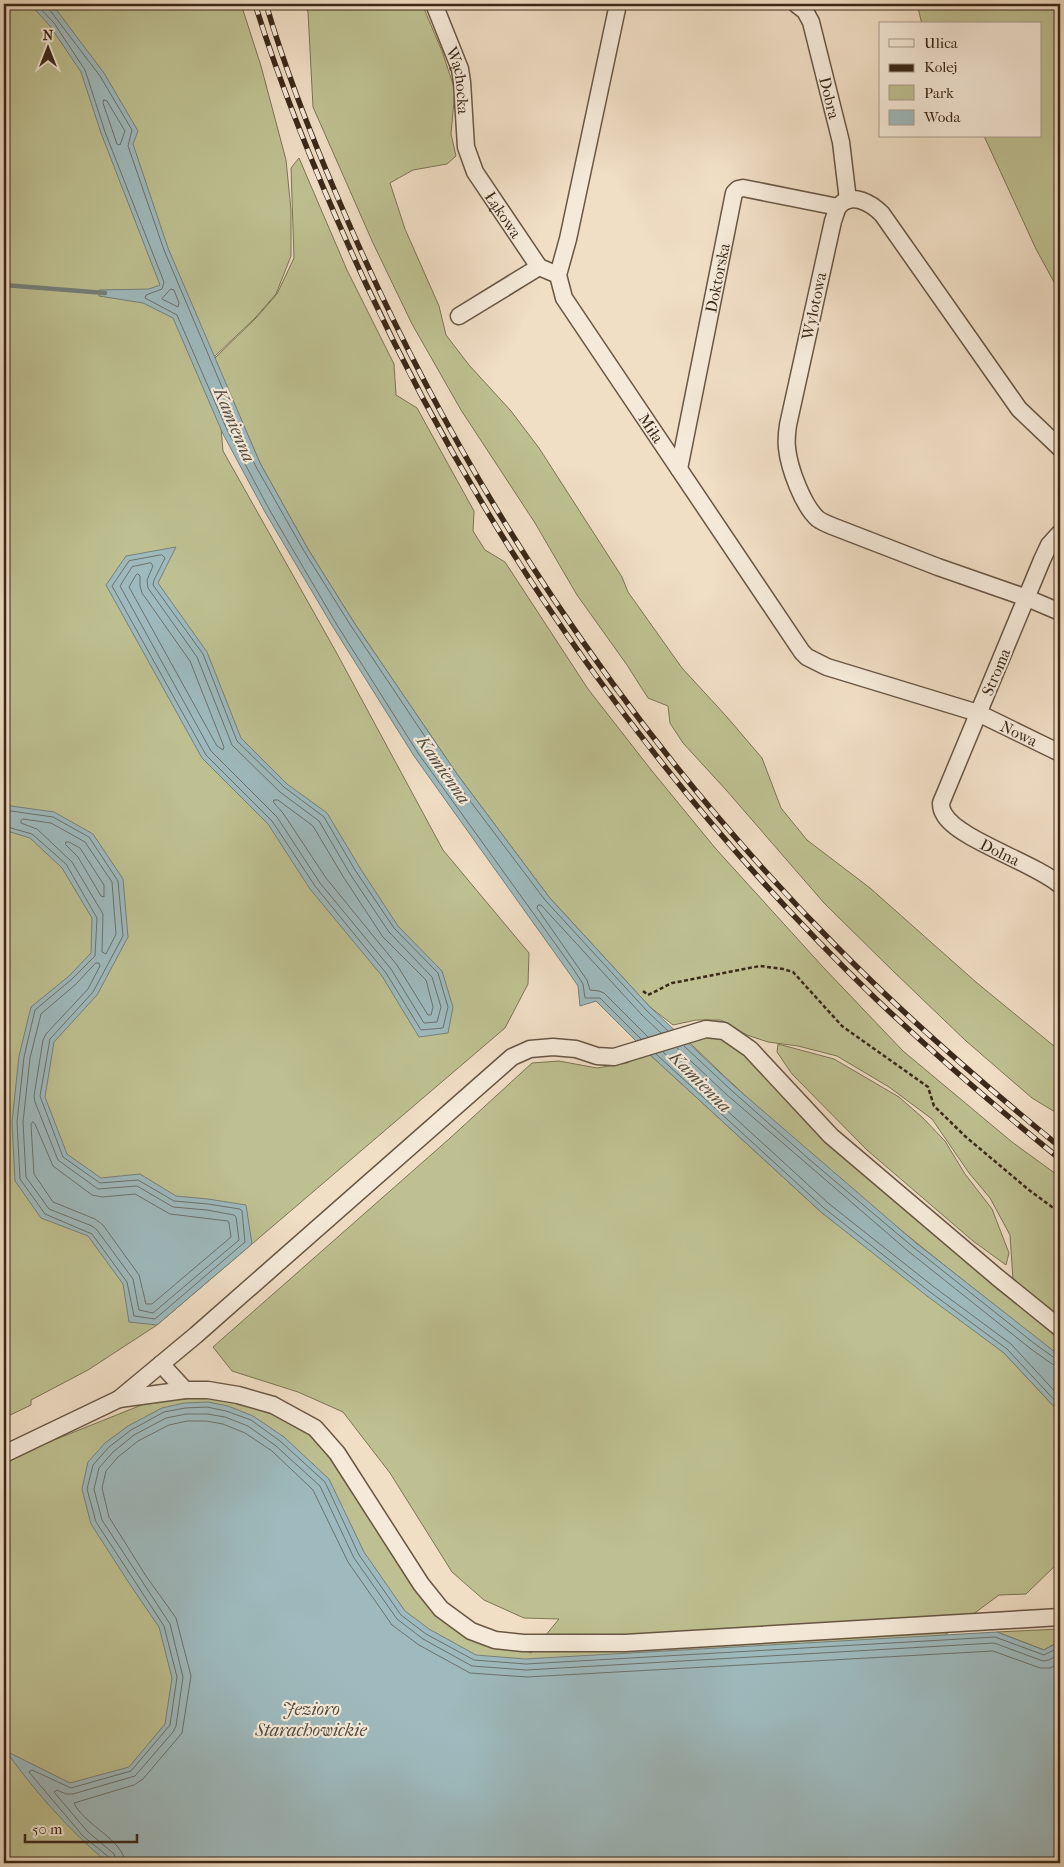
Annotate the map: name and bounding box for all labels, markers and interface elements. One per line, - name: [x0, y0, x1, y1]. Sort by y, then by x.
- north arrow: [22, 22, 72, 72]
- legend: [879, 22, 1042, 138]
- text: N: [43, 27, 54, 44]
- text: Ulica: [924, 34, 959, 52]
- street label: Wąchocka: [442, 43, 473, 115]
- text: Kolej: [924, 58, 957, 76]
- street label: Dobra: [816, 75, 844, 121]
- text: Park: [924, 84, 954, 102]
- text: Woda: [923, 108, 961, 126]
- street label: Łąkowa: [481, 188, 526, 242]
- street label: Doktorska: [701, 241, 733, 314]
- street label: Wylotowa: [797, 270, 831, 343]
- water label: Kamienna: [208, 383, 259, 465]
- street label: Miła: [635, 410, 668, 447]
- street label: Stroma: [978, 645, 1015, 698]
- street label: Nowa: [998, 716, 1041, 750]
- water label: Kamienna: [411, 730, 474, 808]
- street label: Dolna: [977, 834, 1023, 870]
- water label: Kamienna: [663, 1045, 735, 1117]
- water label: Jezioro Starachowickie: [254, 1699, 367, 1741]
- scale bar: [25, 1812, 138, 1844]
- text: 50 m: [32, 1820, 63, 1838]

